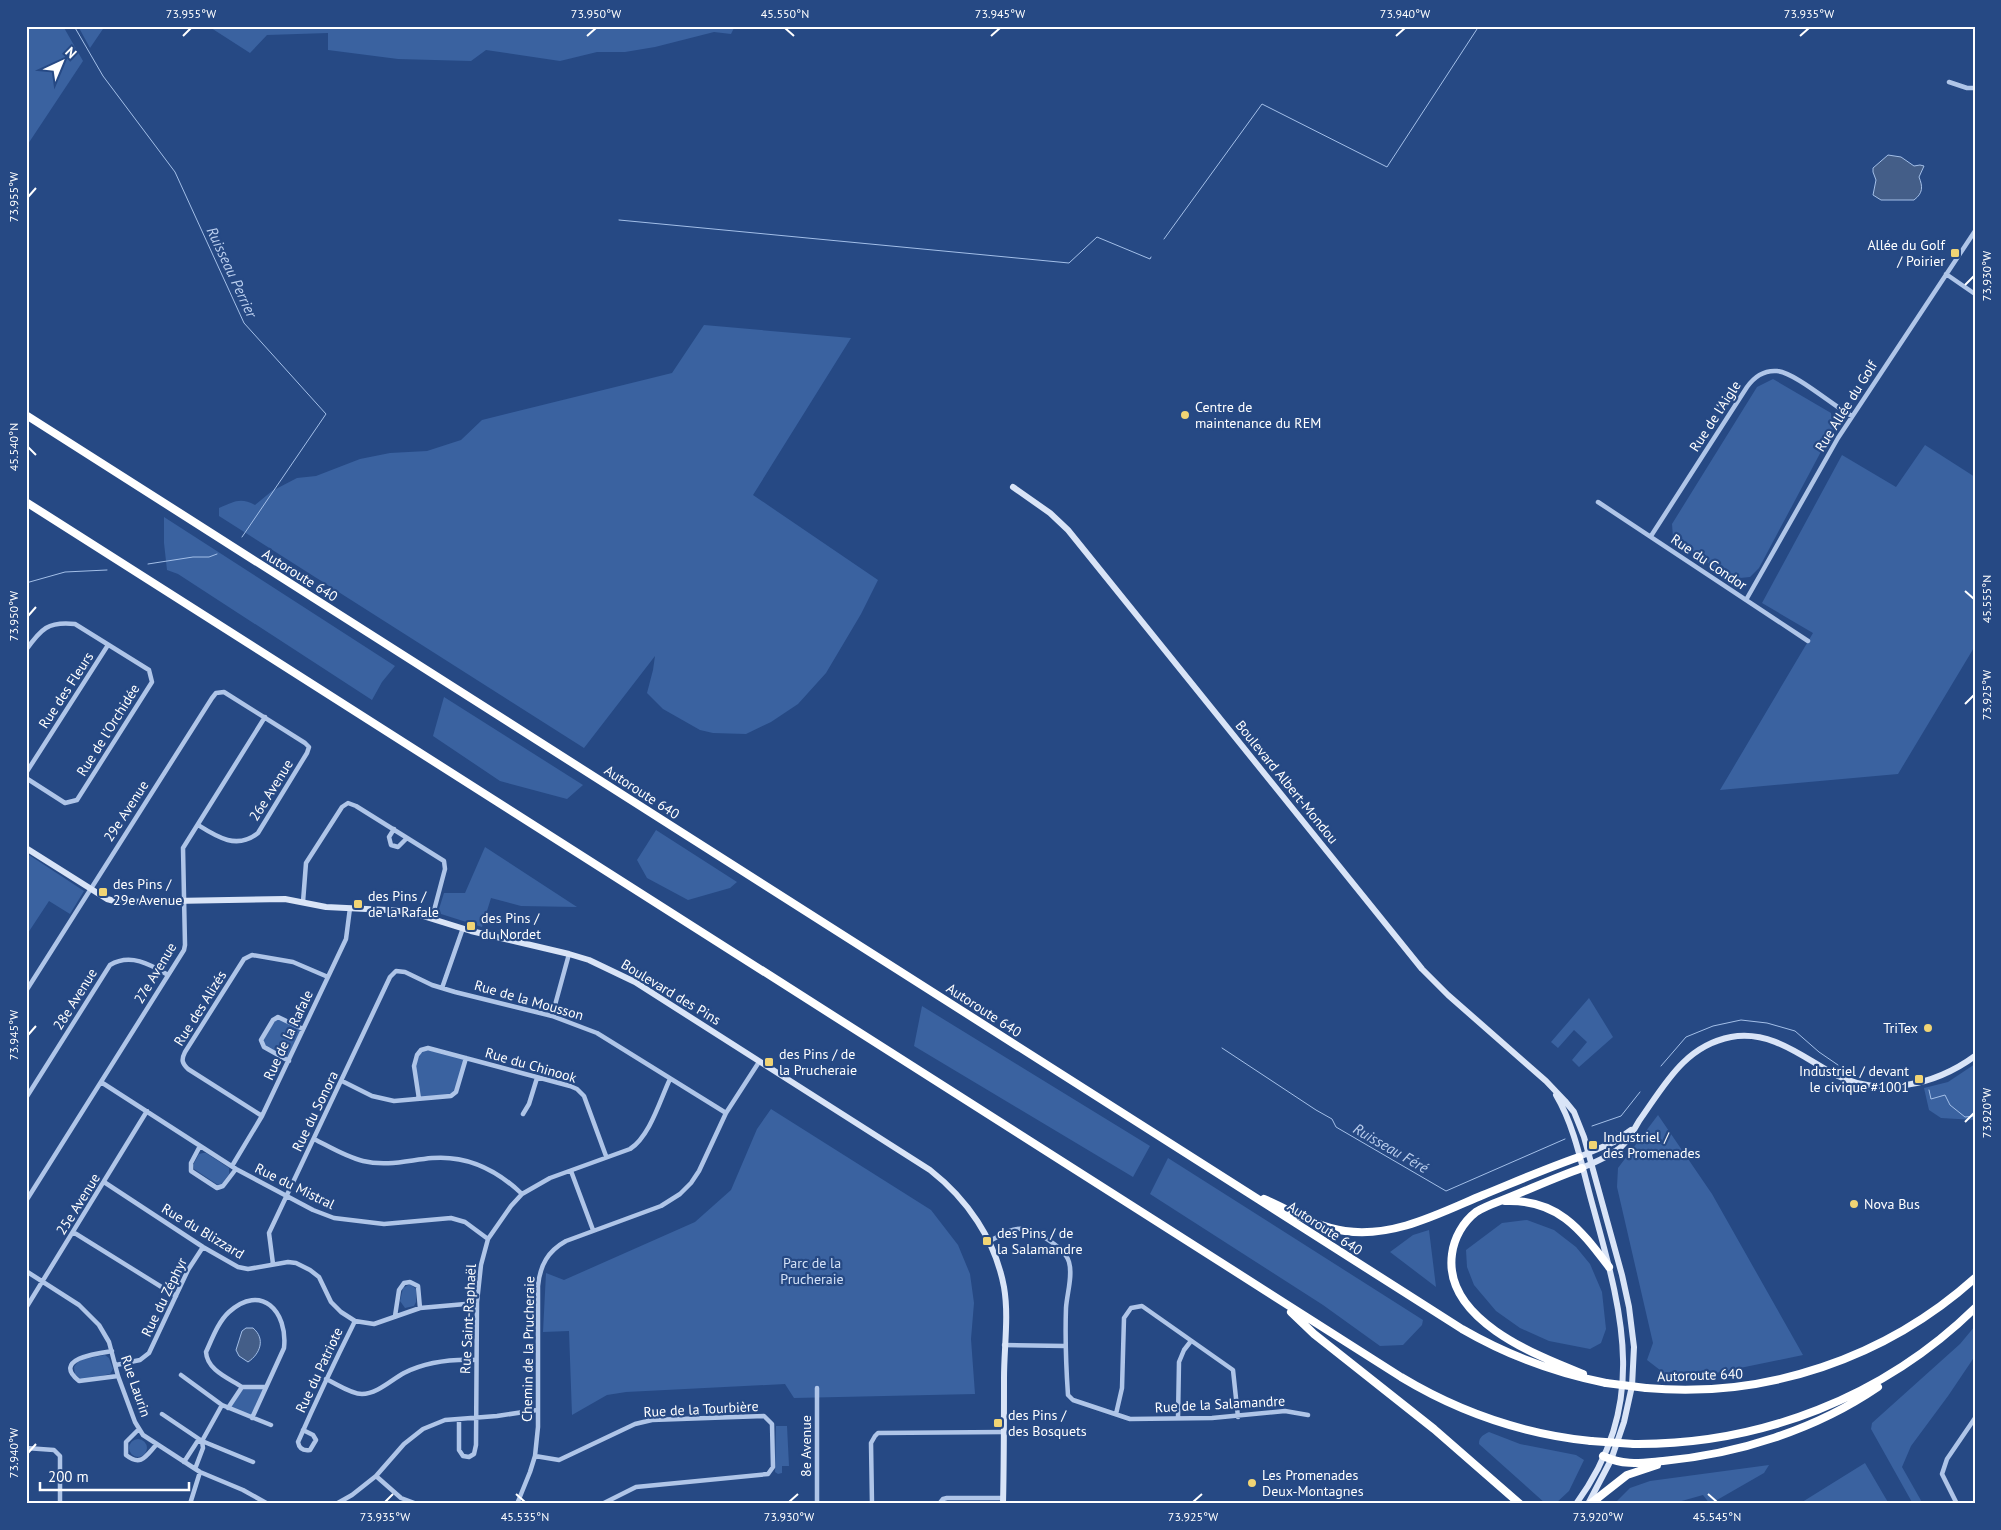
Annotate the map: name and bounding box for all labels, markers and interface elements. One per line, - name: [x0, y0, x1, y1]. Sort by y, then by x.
- text: 73.955°W: [166, 6, 216, 21]
- text: 73.950°W: [571, 6, 621, 21]
- text: 45.550°N: [761, 6, 809, 21]
- text: 73.945°W: [975, 6, 1025, 21]
- text: 73.940°W: [1380, 6, 1430, 21]
- text: 73.935°W: [1784, 6, 1834, 21]
- north arrow: [38, 38, 88, 88]
- text: N: [61, 43, 81, 62]
- text: 73.955°W: [6, 172, 21, 222]
- water label: Ruisseau Perrier: [203, 224, 262, 321]
- place label: Allée du Golf / Poirier: [1867, 236, 1946, 270]
- marker: Allée du Golf / Poirier: [1949, 247, 1961, 259]
- text: 73.930°W: [1979, 251, 1994, 301]
- street label: Rue Allée du Golf: [1811, 357, 1881, 455]
- street label: Rue de l'Aigle: [1685, 377, 1745, 455]
- place label: Centre de maintenance du REM: [1195, 398, 1321, 432]
- marker: Centre de maintenance du REM: [1179, 409, 1191, 421]
- text: 45.540°N: [6, 423, 21, 471]
- street label: Rue du Condor: [1668, 530, 1751, 594]
- street label: Autoroute 640: [259, 545, 342, 606]
- text: 45.555°N: [1979, 575, 1994, 623]
- text: 73.950°W: [6, 591, 21, 641]
- street label: Rue des Fleurs: [35, 648, 97, 732]
- text: 73.925°W: [1979, 670, 1994, 720]
- street label: Rue de l'Orchidée: [72, 681, 144, 779]
- street label: Boulevard Albert-Mondou: [1232, 717, 1342, 847]
- street label: 26e Avenue: [245, 756, 297, 824]
- street label: Autoroute 640: [601, 761, 683, 823]
- street label: 29e Avenue: [100, 777, 152, 845]
- place label: des Pins / 29e Avenue: [113, 875, 182, 909]
- marker: des Pins / 29e Avenue: [97, 886, 109, 898]
- place label: des Pins / de la Rafale: [368, 887, 439, 921]
- marker: des Pins / de la Rafale: [352, 898, 364, 910]
- place label: des Pins / du Nordet: [481, 909, 541, 943]
- marker: des Pins / du Nordet: [465, 920, 477, 932]
- street label: 27e Avenue: [130, 939, 180, 1007]
- street label: Boulevard des Pins: [618, 955, 724, 1029]
- street label: 28e Avenue: [49, 965, 101, 1033]
- street label: Rue des Alizés: [170, 967, 230, 1049]
- street label: Rue de la Mousson: [472, 976, 586, 1024]
- street label: Autoroute 640: [943, 979, 1025, 1041]
- street label: Rue de la Rafale: [259, 987, 317, 1083]
- text: 73.945°W: [6, 1010, 21, 1060]
- place label: TriTex: [1883, 1019, 1918, 1037]
- marker: TriTex: [1922, 1022, 1934, 1034]
- street label: Rue du Chinook: [483, 1043, 579, 1087]
- place label: des Pins / de la Prucheraie: [779, 1045, 857, 1079]
- marker: des Pins / de la Prucheraie: [763, 1056, 775, 1068]
- place label: Industriel / devant le civique #1001: [1799, 1062, 1909, 1096]
- street label: Rue du Sonora: [288, 1068, 342, 1154]
- marker: Industriel / devant le civique #1001: [1913, 1073, 1925, 1085]
- text: 73.920°W: [1979, 1088, 1994, 1138]
- water label: Ruisseau Féré: [1350, 1119, 1432, 1177]
- place label: Industriel / des Promenades: [1603, 1128, 1701, 1162]
- marker: Industriel / des Promenades: [1587, 1139, 1599, 1151]
- street label: Rue du Mistral: [252, 1159, 338, 1213]
- street label: 25e Avenue: [52, 1170, 104, 1238]
- place label: Nova Bus: [1864, 1195, 1920, 1213]
- street label: Autoroute 640: [1284, 1197, 1366, 1259]
- marker: Nova Bus: [1848, 1198, 1860, 1210]
- street label: Rue du Blizzard: [158, 1199, 248, 1263]
- place label: des Pins / de la Salamandre: [997, 1224, 1083, 1258]
- marker: des Pins / de la Salamandre: [981, 1235, 993, 1247]
- street label: Rue du Zéphyr: [137, 1254, 191, 1339]
- park label: Parc de la Prucheraie: [780, 1254, 844, 1288]
- street label: Rue Saint-Raphaël: [456, 1263, 480, 1375]
- street label: Chemin de la Prucheraie: [518, 1276, 538, 1422]
- street label: Rue du Patriote: [291, 1324, 347, 1416]
- street label: Rue Laurin: [117, 1353, 155, 1419]
- street label: Autoroute 640: [1657, 1364, 1744, 1385]
- street label: Rue de la Salamandre: [1154, 1392, 1286, 1416]
- street label: Rue de la Tourbière: [643, 1397, 759, 1421]
- place label: des Pins / des Bosquets: [1008, 1406, 1087, 1440]
- street label: 8e Avenue: [797, 1415, 815, 1477]
- marker: des Pins / des Bosquets: [992, 1417, 1004, 1429]
- text: 73.940°W: [6, 1428, 21, 1478]
- scale bar: [40, 1460, 189, 1492]
- place label: Les Promenades Deux-Montagnes: [1262, 1466, 1364, 1500]
- text: 200 m: [48, 1467, 89, 1486]
- marker: Les Promenades Deux-Montagnes: [1246, 1477, 1258, 1489]
- text: 73.935°W: [360, 1509, 410, 1524]
- text: 45.535°N: [501, 1509, 549, 1524]
- text: 73.930°W: [764, 1509, 814, 1524]
- text: 73.925°W: [1168, 1509, 1218, 1524]
- text: 73.920°W: [1573, 1509, 1623, 1524]
- text: 45.545°N: [1693, 1509, 1741, 1524]

